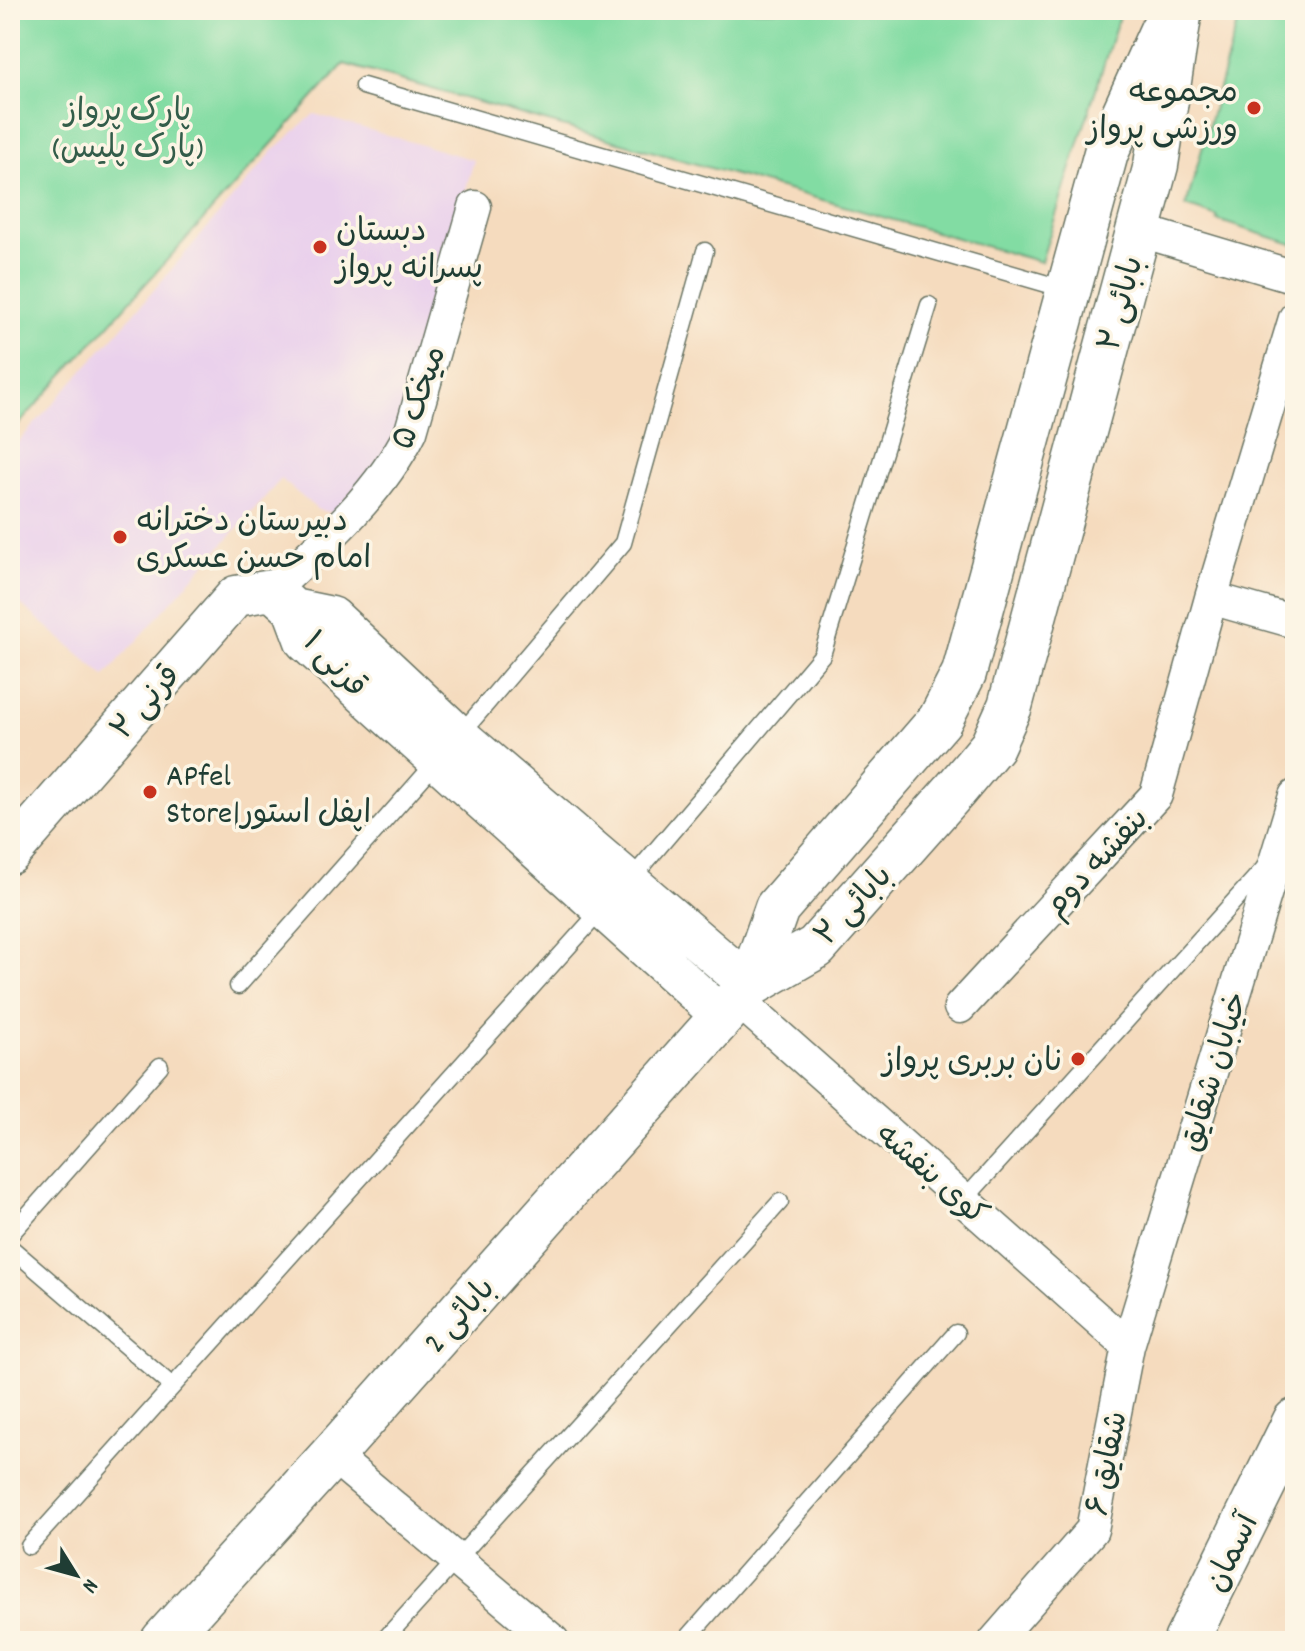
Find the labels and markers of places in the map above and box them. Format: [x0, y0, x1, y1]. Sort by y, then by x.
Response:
place label: مجموعه ورزشی پرواز [1084, 72, 1238, 155]
marker: مجموعه ورزشی پرواز [1245, 99, 1263, 117]
place label: دبستان پسرانه پرواز [333, 211, 483, 294]
marker: دبستان پسرانه پرواز [311, 238, 329, 256]
place label: دبیرستان دخترانه امام حسن عسکری [136, 501, 371, 584]
marker: دبیرستان دخترانه امام حسن عسکری [111, 528, 129, 546]
place label: APfel Store|اپفل استور [166, 756, 371, 839]
marker: APfel Store|اپفل استور [141, 783, 159, 801]
place label: نان بربری پرواز [880, 1041, 1062, 1087]
marker: نان بربری پرواز [1069, 1050, 1087, 1068]

